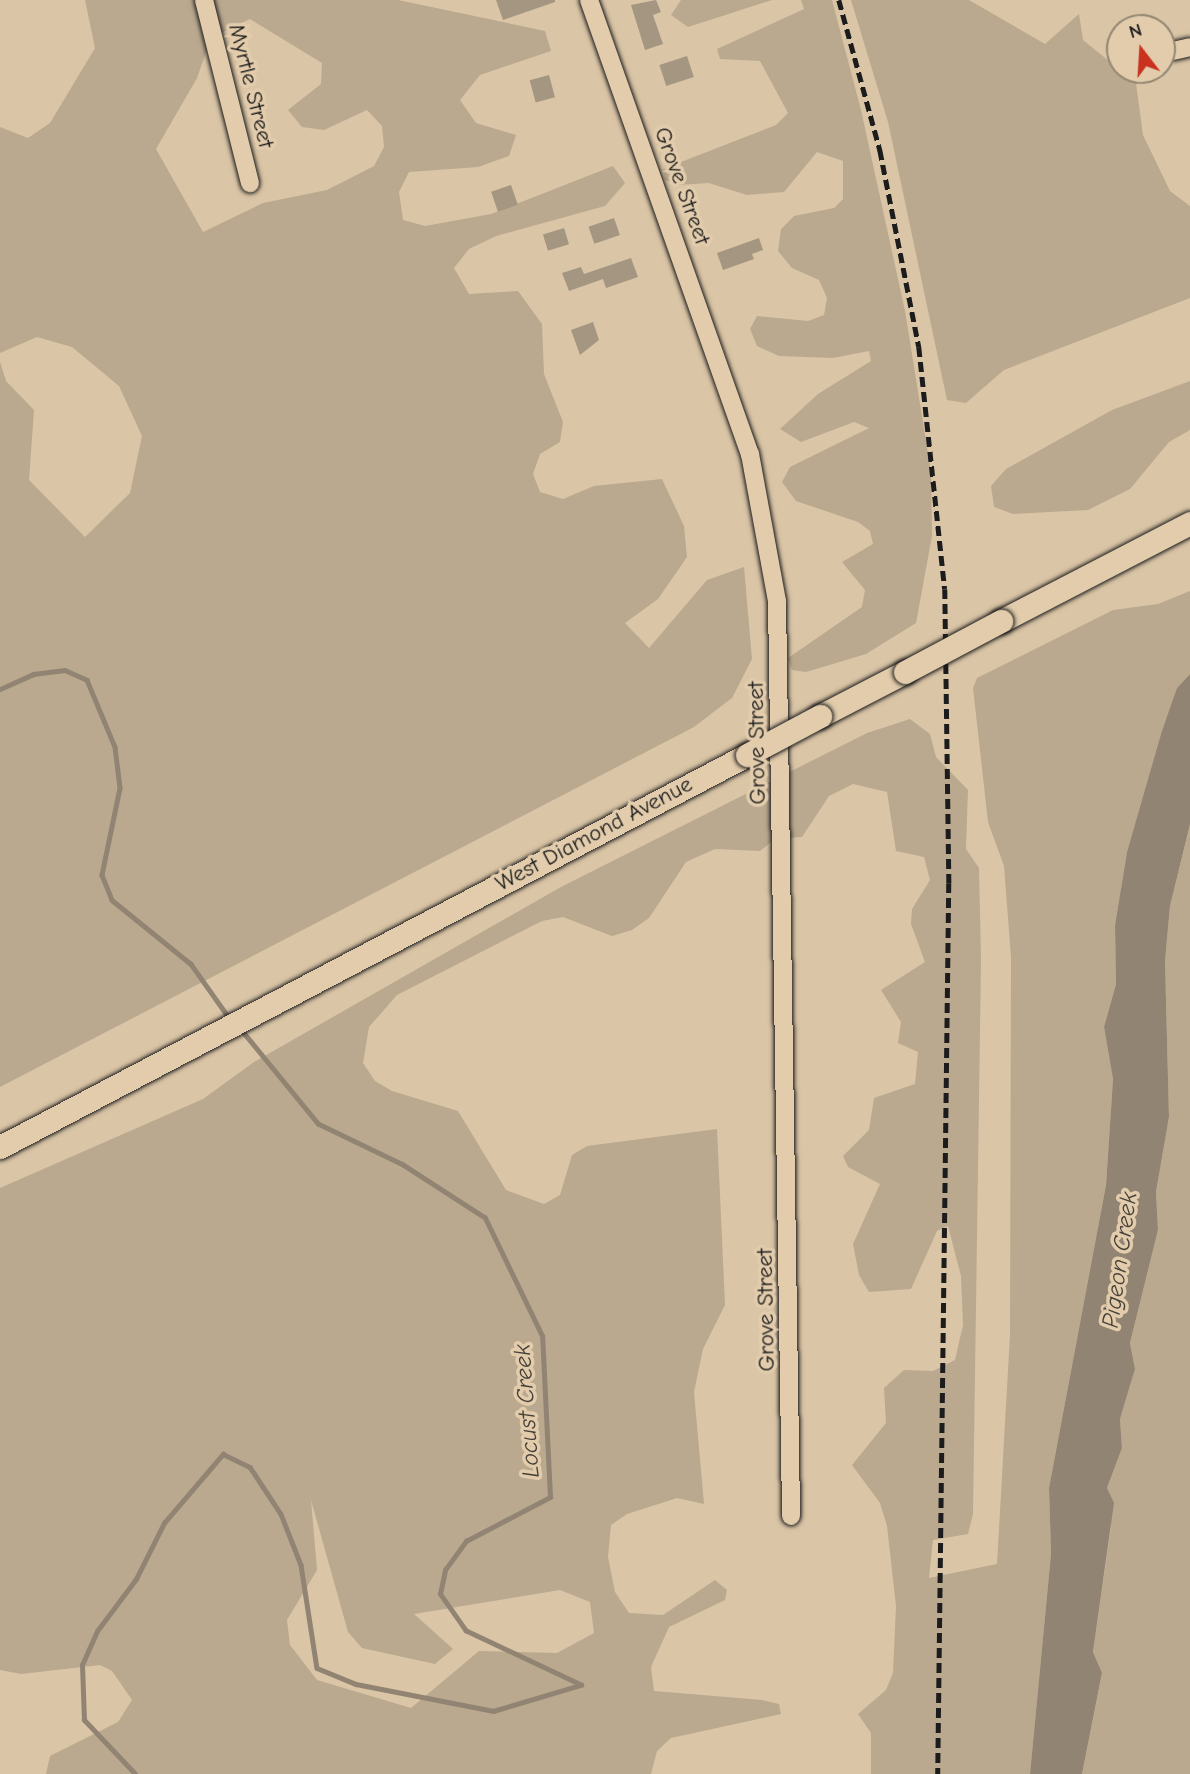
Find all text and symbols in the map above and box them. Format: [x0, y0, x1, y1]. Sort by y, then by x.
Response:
north arrow [1106, 14, 1176, 84]
text: N [1126, 19, 1145, 43]
street label: Myrtle Street [222, 21, 280, 151]
street label: Grove Street [648, 123, 716, 249]
street label: Grove Street [742, 681, 772, 805]
street label: West Diamond Avenue [491, 770, 697, 898]
water label: Pigeon Creek [1096, 1190, 1144, 1330]
street label: Grove Street [751, 1248, 781, 1372]
water label: Locust Creek [508, 1343, 546, 1479]

